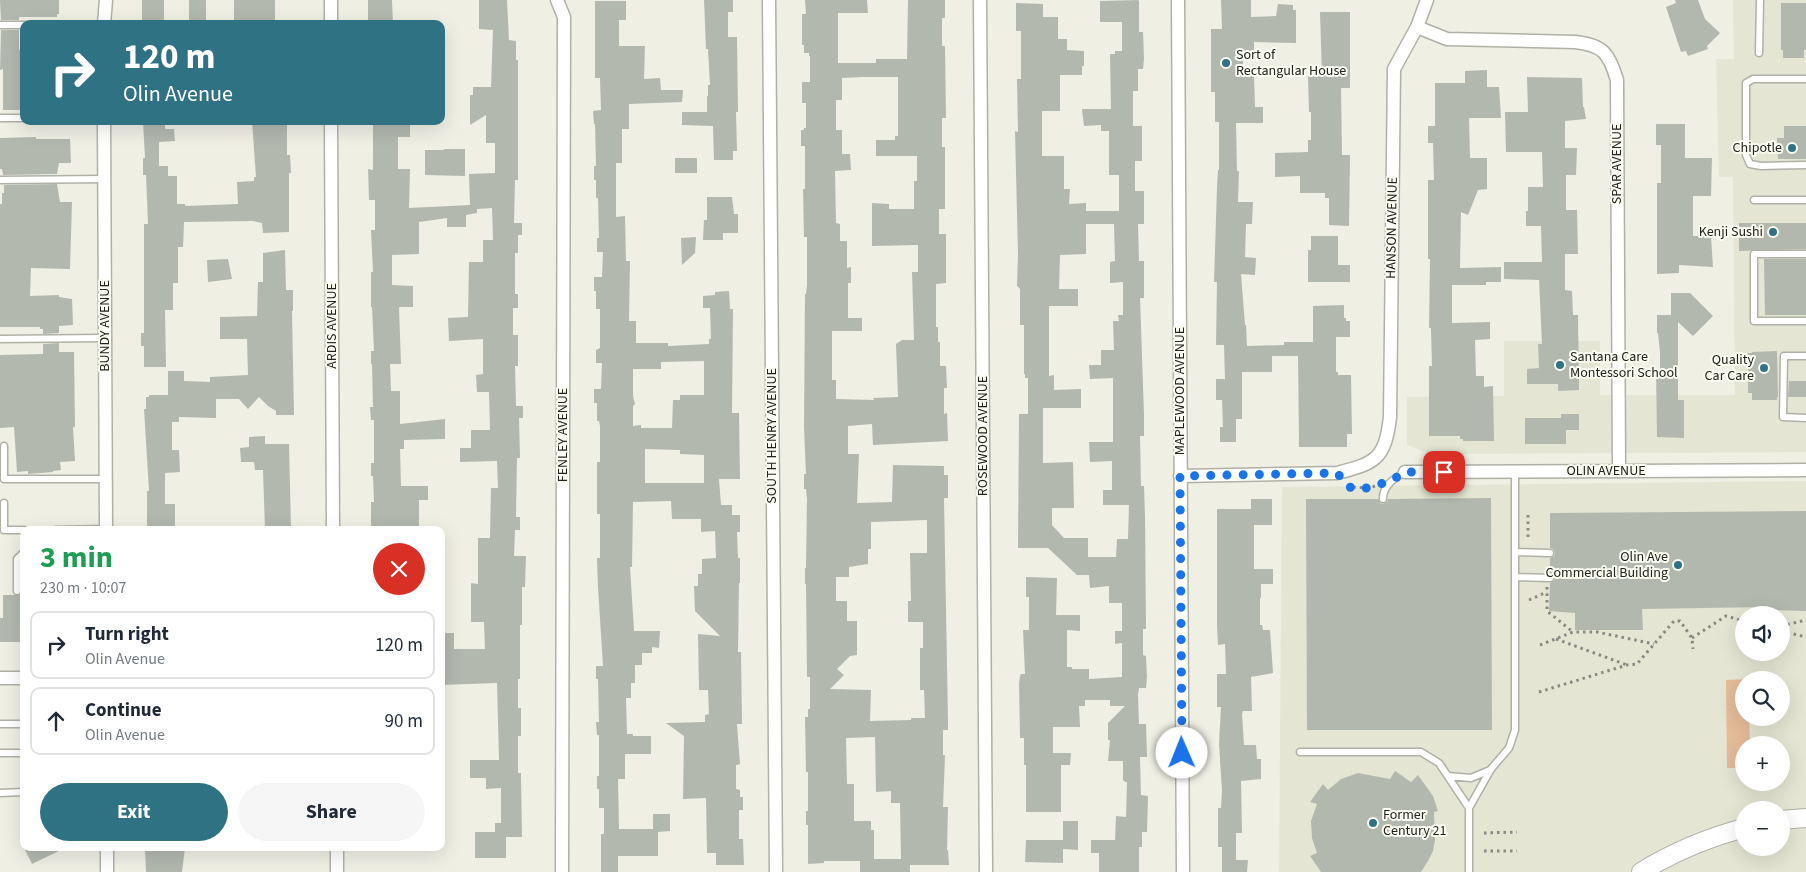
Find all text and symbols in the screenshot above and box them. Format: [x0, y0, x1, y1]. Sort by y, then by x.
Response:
text: 120 m [123, 32, 215, 82]
icon: right [40, 40, 105, 105]
place label: Sort of Rectangular House [1236, 45, 1346, 81]
marker: Sort of Rectangular House [1220, 57, 1232, 69]
text: Olin Avenue [123, 78, 233, 110]
street label: SPAR AVENUE [1607, 124, 1627, 204]
place label: Chipotle [1733, 138, 1782, 158]
marker: Chipotle [1786, 142, 1798, 154]
street label: HANSON AVENUE [1381, 177, 1403, 279]
place label: Kenji Sushi [1699, 222, 1763, 242]
marker: Kenji Sushi [1767, 226, 1779, 238]
street label: BUNDY AVENUE [95, 280, 115, 372]
street label: ARDIS AVENUE [322, 283, 342, 369]
street label: MAPLEWOOD AVENUE [1170, 327, 1190, 455]
place label: Santana Care Montessori School [1570, 347, 1678, 383]
place label: Quality Car Care [1705, 350, 1754, 386]
marker: Santana Care Montessori School [1554, 359, 1566, 371]
marker: Quality Car Care [1758, 362, 1770, 374]
street label: SOUTH HENRY AVENUE [762, 368, 782, 504]
street label: ROSEWOOD AVENUE [973, 376, 993, 496]
street label: FENLEY AVENUE [553, 388, 573, 482]
pin [1423, 451, 1465, 493]
icon: arrive [1430, 458, 1458, 486]
street label: OLIN AVENUE [1566, 461, 1646, 481]
text: 3 min [40, 536, 113, 579]
button: close [373, 543, 425, 595]
place label: Olin Ave Commercial Building [1546, 547, 1668, 583]
marker: Olin Ave Commercial Building [1672, 559, 1684, 571]
text: 230 m · 10:07 [40, 577, 127, 599]
map controls [1735, 606, 1790, 856]
button: sound [1735, 606, 1790, 661]
text: Turn right [85, 621, 169, 648]
icon: right [42, 631, 70, 659]
text: 120 m [375, 632, 423, 659]
text: Olin Avenue [85, 648, 165, 670]
button: search [1735, 671, 1790, 726]
text: Continue [85, 697, 162, 724]
icon: ahead [42, 707, 70, 735]
text: 90 m [385, 708, 423, 735]
text: Olin Avenue [85, 724, 165, 746]
position arrow [1155, 726, 1207, 778]
button: + [1735, 736, 1790, 791]
button: Exit [40, 783, 228, 841]
button: Share [238, 783, 425, 841]
button: − [1735, 801, 1790, 856]
place label: Former Century 21 [1383, 805, 1446, 841]
marker: Former Century 21 [1367, 817, 1379, 829]

